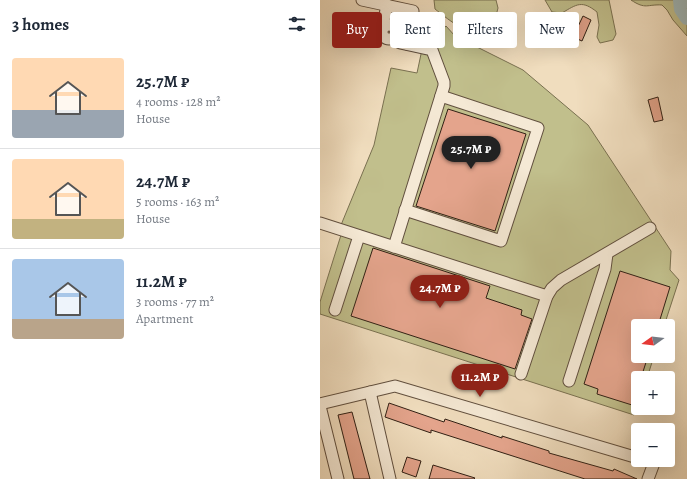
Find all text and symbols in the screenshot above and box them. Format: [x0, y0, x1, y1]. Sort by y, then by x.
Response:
chip: Buy [332, 12, 382, 48]
chip: Rent [390, 12, 445, 48]
chip: Filters [453, 12, 517, 48]
chip: New [525, 12, 579, 48]
text: 3 homes [12, 13, 69, 36]
icon: filters [286, 13, 308, 35]
text: 25.7M ₽ [136, 70, 189, 93]
icon: home [44, 74, 92, 122]
text: 4 rooms · 128 m² [136, 93, 221, 110]
text: House [136, 110, 170, 127]
pin: 25.7M ₽ [434, 136, 508, 170]
text: 25.7M ₽ [451, 140, 491, 157]
text: 24.7M ₽ [136, 170, 190, 193]
icon: home [44, 175, 92, 223]
text: 5 rooms · 163 m² [136, 193, 219, 210]
text: House [136, 210, 170, 227]
text: 11.2M ₽ [136, 270, 187, 293]
icon: home [44, 275, 92, 323]
pin: 24.7M ₽ [403, 275, 477, 309]
text: 24.7M ₽ [419, 279, 461, 296]
text: 3 rooms · 77 m² [136, 293, 214, 310]
text: Apartment [136, 310, 194, 327]
north arrow [631, 319, 675, 363]
map controls [631, 319, 675, 467]
pin: 11.2M ₽ [443, 364, 517, 398]
text: 11.2M ₽ [461, 368, 499, 385]
button: + [631, 371, 675, 415]
button: − [631, 423, 675, 467]

